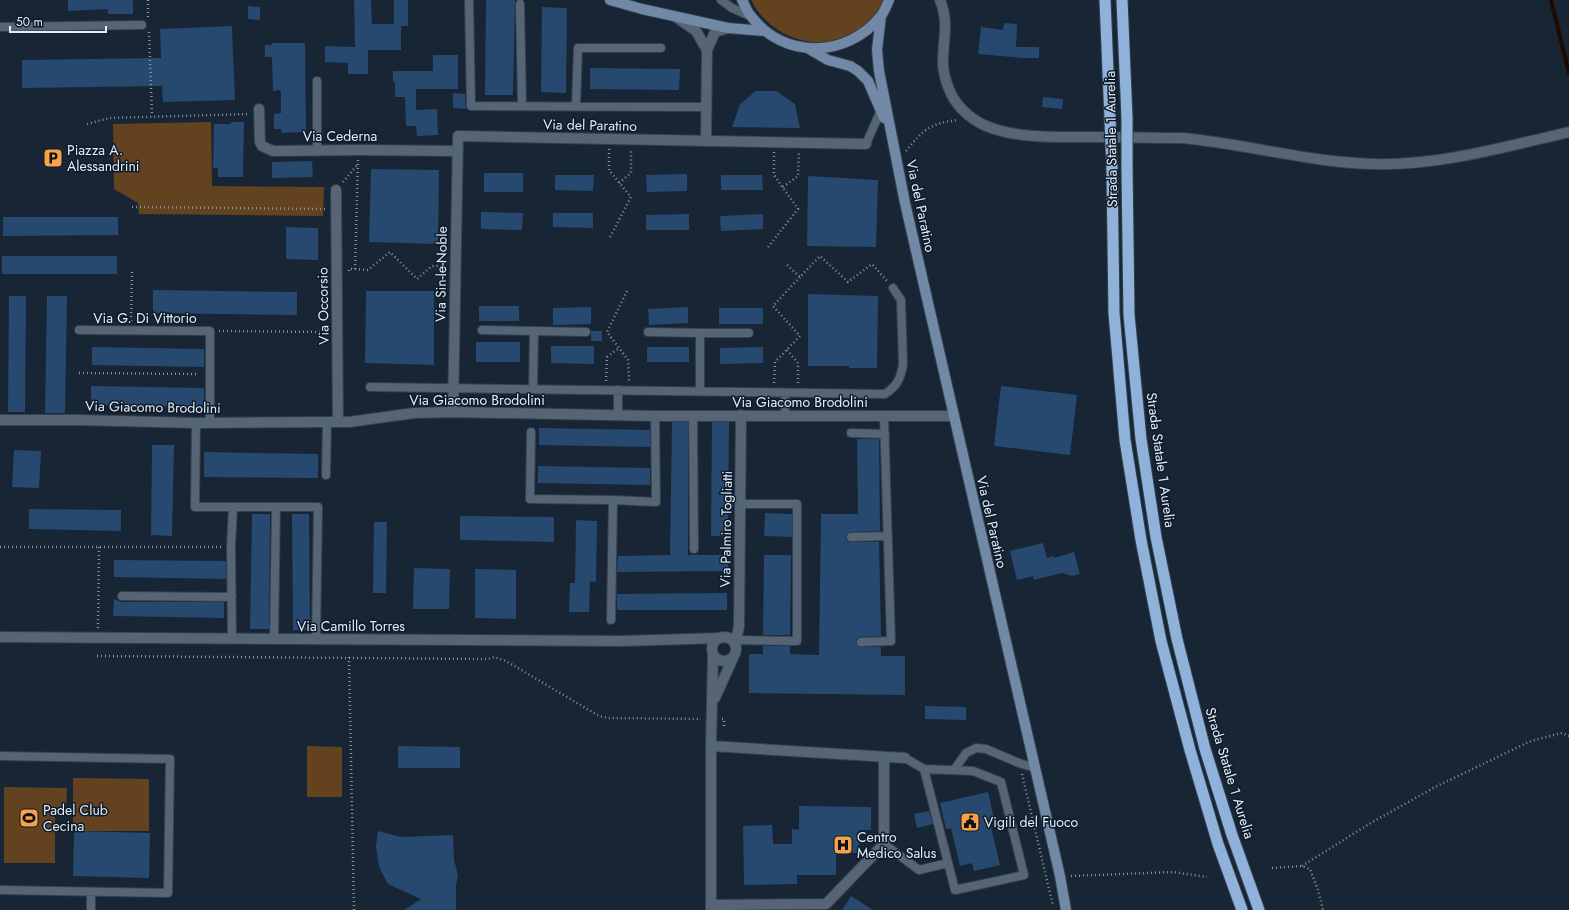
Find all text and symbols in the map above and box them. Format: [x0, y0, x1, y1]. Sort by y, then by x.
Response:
scale bar [10, 8, 106, 34]
text: 50 m [16, 13, 43, 31]
street label: Strada Statale 1 Aurelia [1100, 71, 1122, 207]
street label: Via del Paratino [543, 114, 637, 136]
street label: Via Cederna [303, 126, 377, 146]
place label: Piazza A. Alessandrini [67, 140, 139, 176]
parking icon: Piazza A. Alessandrini [42, 147, 64, 169]
street label: Via del Paratino [901, 158, 941, 254]
street label: Via Sin-le-Noble [430, 226, 452, 322]
street label: Via Occorsio [312, 267, 334, 345]
street label: Via G. Di Vittorio [93, 308, 197, 328]
street label: Via Giacomo Brodolini [409, 390, 545, 410]
street label: Strada Statale 1 Aurelia [1142, 391, 1180, 529]
street label: Via Giacomo Brodolini [732, 392, 868, 412]
street label: Via Giacomo Brodolini [85, 396, 221, 418]
street label: Via Palmiro Togliatti [715, 470, 737, 588]
street label: Via del Paratino [972, 474, 1012, 570]
street label: Via Camillo Torres [297, 616, 405, 636]
street label: Strada Statale 1 Aurelia [1201, 705, 1259, 841]
place label: Padel Club Cecina [43, 800, 108, 836]
sports icon: Padel Club Cecina [18, 807, 40, 829]
public building icon: Vigili del Fuoco [959, 811, 981, 833]
place label: Vigili del Fuoco [984, 812, 1079, 832]
place label: Centro Medico Salus [857, 827, 937, 863]
hospital icon: Centro Medico Salus [832, 834, 854, 856]

